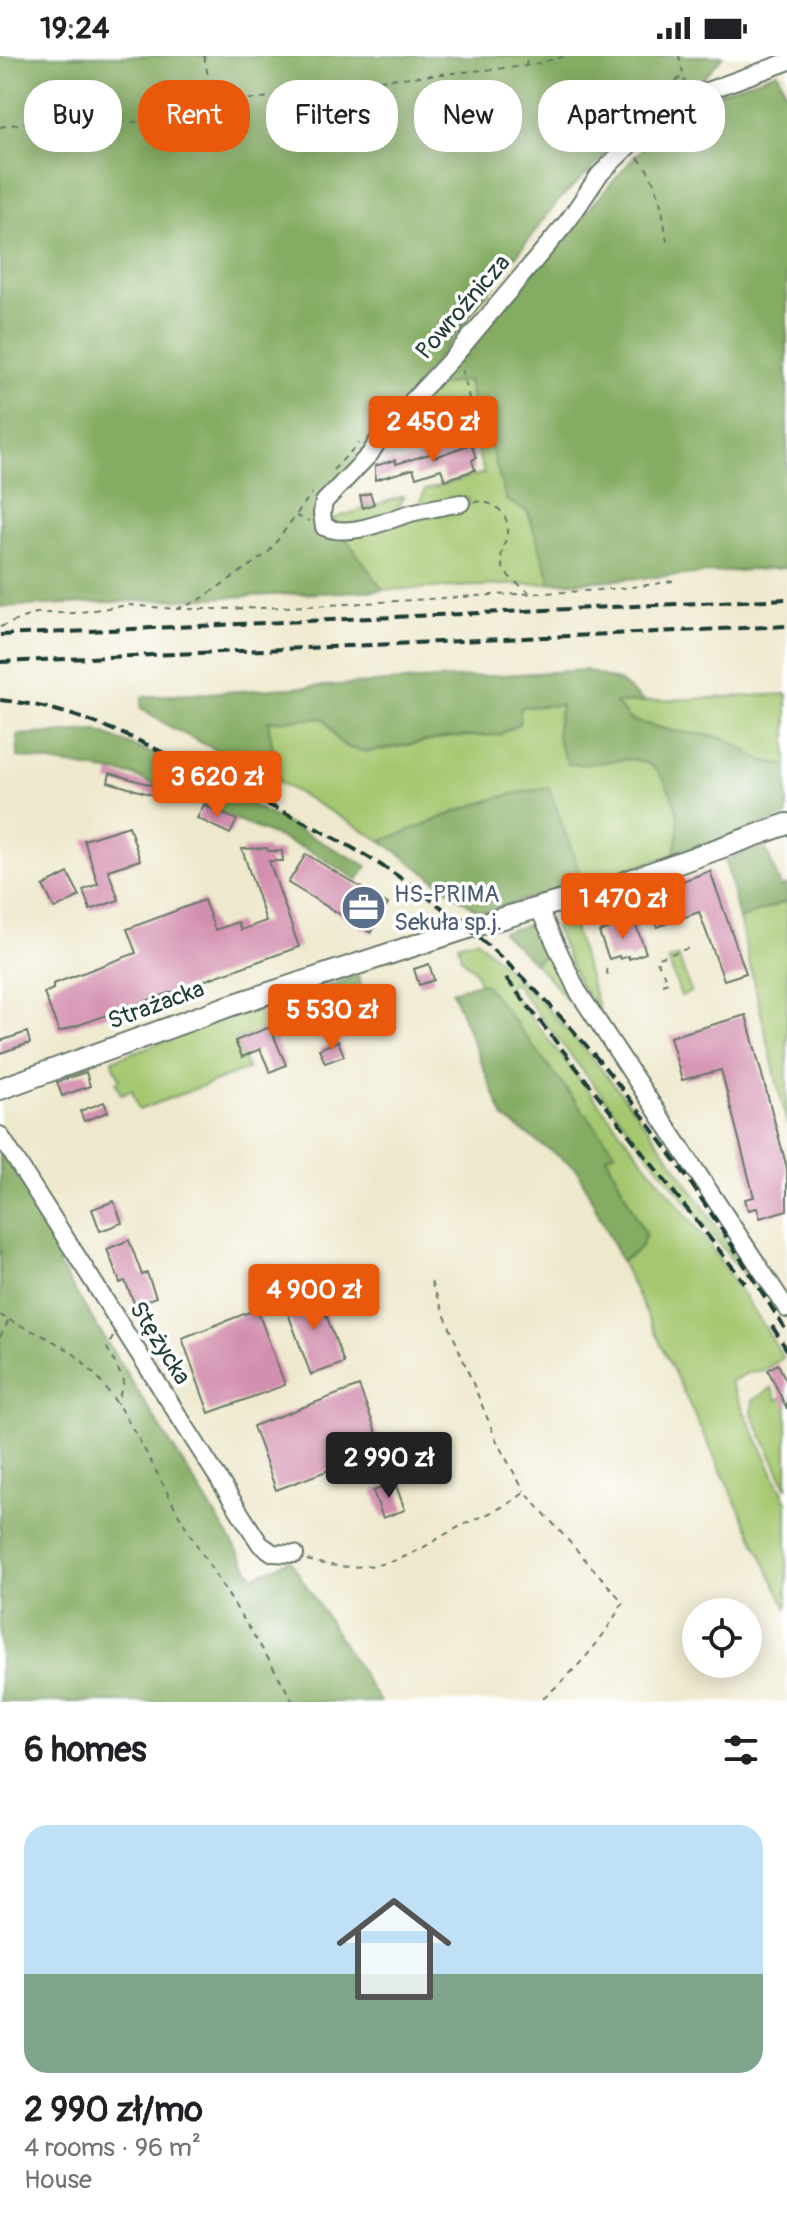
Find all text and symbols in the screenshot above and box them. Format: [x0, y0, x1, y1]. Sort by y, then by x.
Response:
text: 19:24 [40, 10, 109, 47]
chip: Buy [24, 80, 122, 152]
chip: Rent [138, 80, 250, 152]
chip: Filters [266, 80, 398, 152]
chip: New [414, 80, 522, 152]
chip: Apartment [538, 80, 725, 152]
street label: Powroźnicza [410, 249, 516, 365]
pin: 2 450 zł [350, 396, 516, 464]
text: 2 450 zł [387, 406, 479, 438]
pin: 3 620 zł [134, 751, 300, 819]
text: 3 620 zł [170, 761, 264, 793]
pin: 1 470 zł [540, 873, 706, 941]
place label: HS-PRIMA Sekuła sp.j. [394, 880, 502, 937]
text: 1 470 zł [579, 883, 667, 915]
office icon: HS-PRIMA Sekuła sp.j. [339, 884, 387, 932]
street label: Strażacka [104, 974, 208, 1036]
pin: 5 530 zł [249, 984, 415, 1052]
text: 5 530 zł [286, 994, 378, 1026]
pin: 4 900 zł [231, 1264, 397, 1332]
text: 4 900 zł [266, 1274, 362, 1306]
street label: Stężycka [123, 1296, 197, 1390]
pin: 2 990 zł [306, 1432, 472, 1500]
text: 2 990 zł [344, 1442, 434, 1474]
map controls [682, 1598, 762, 1678]
button: locate [682, 1598, 762, 1678]
icon: filters [719, 1728, 763, 1772]
text: 6 homes [24, 1729, 147, 1772]
icon: home [322, 1877, 466, 2021]
text: 2 990 zł/mo [24, 2089, 203, 2132]
text: 4 rooms · 96 m² [24, 2132, 201, 2164]
text: House [24, 2164, 92, 2196]

